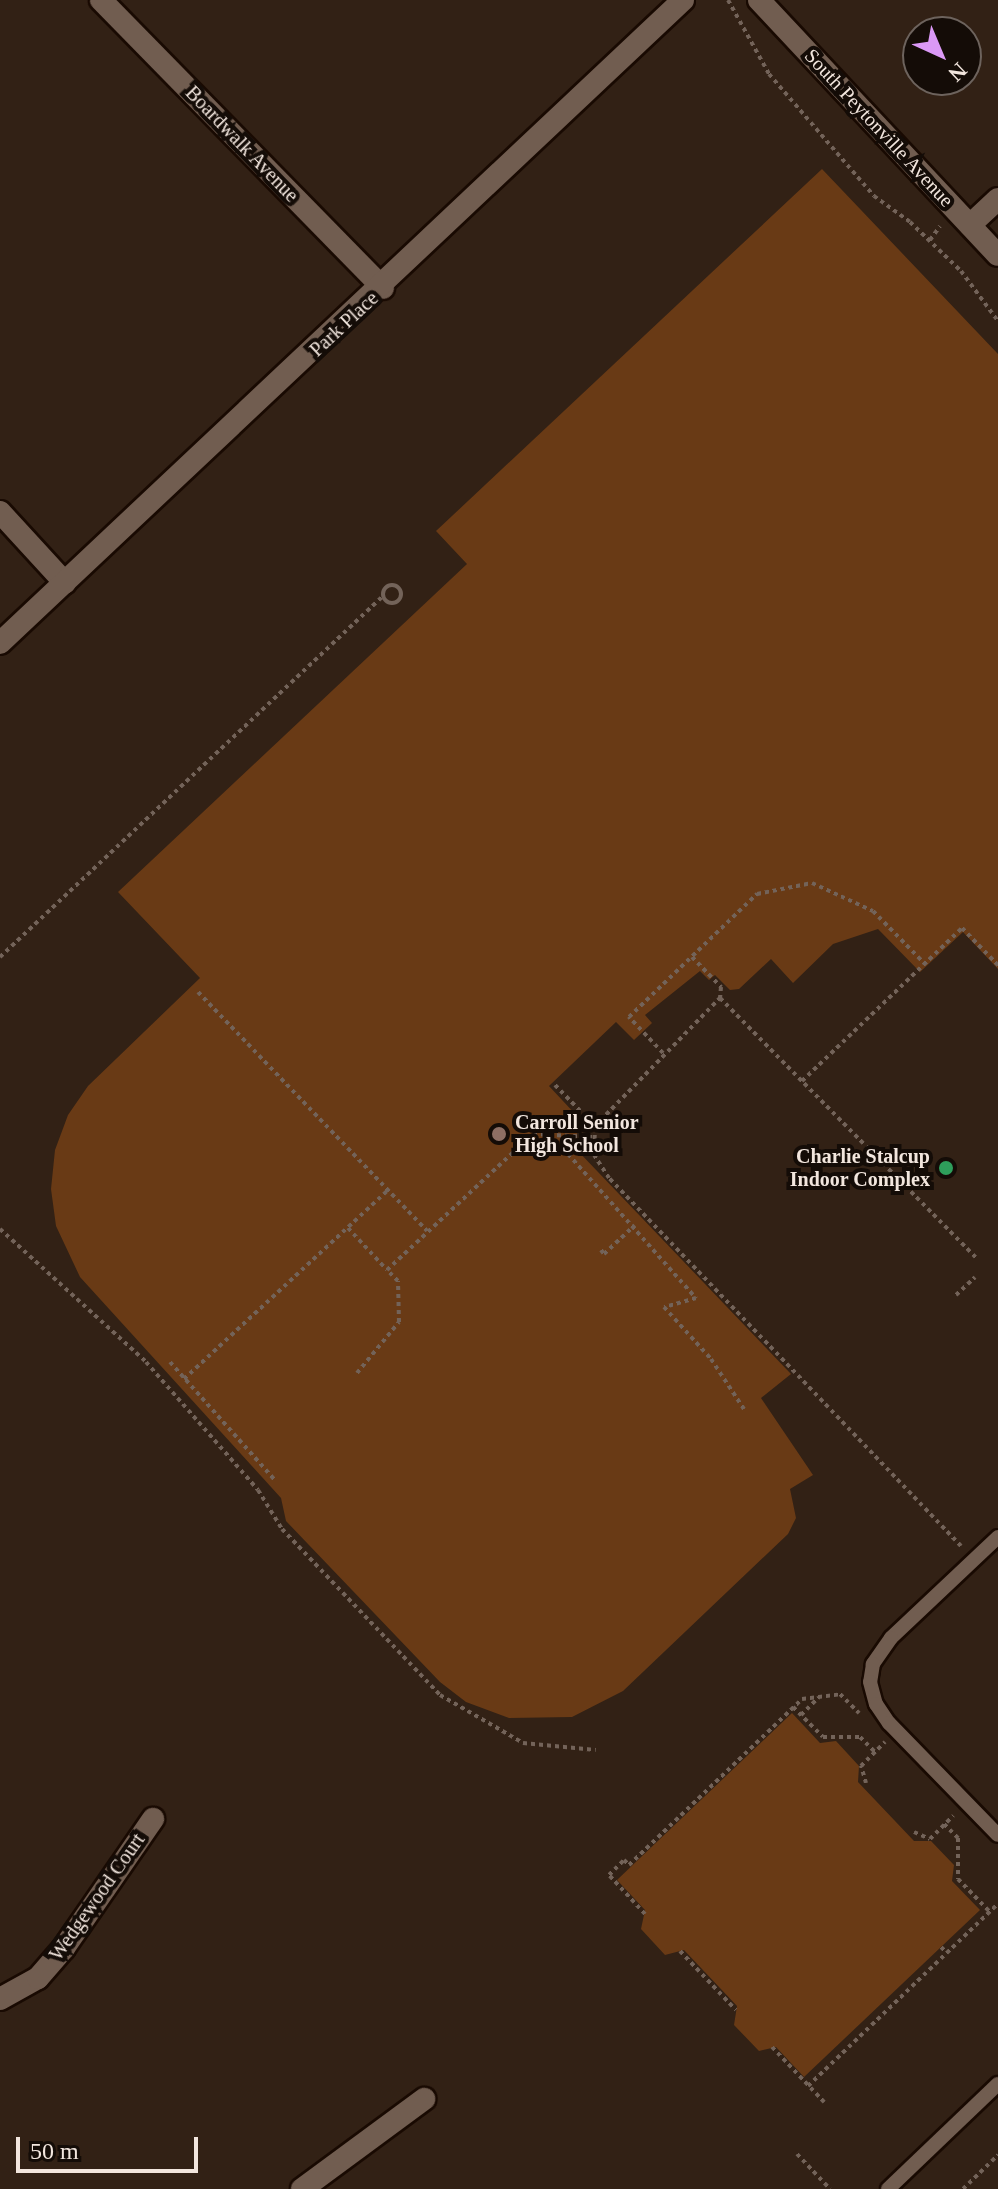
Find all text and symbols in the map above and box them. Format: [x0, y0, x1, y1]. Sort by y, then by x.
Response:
north arrow [902, 16, 982, 96]
street label: South Peytonville Avenue [799, 44, 959, 212]
text: N [943, 58, 972, 87]
street label: Boardwalk Avenue [180, 80, 304, 208]
street label: Park Place [305, 286, 383, 362]
place label: Carroll Senior High School [515, 1110, 639, 1157]
marker: Carroll Senior High School [490, 1125, 508, 1143]
place label: Charlie Stalcup Indoor Complex [789, 1144, 930, 1191]
marker: Charlie Stalcup Indoor Complex [937, 1159, 955, 1177]
street label: Wedgewood Court [44, 1829, 150, 1965]
scale bar [20, 2121, 202, 2171]
text: 50 m [30, 2138, 79, 2164]

